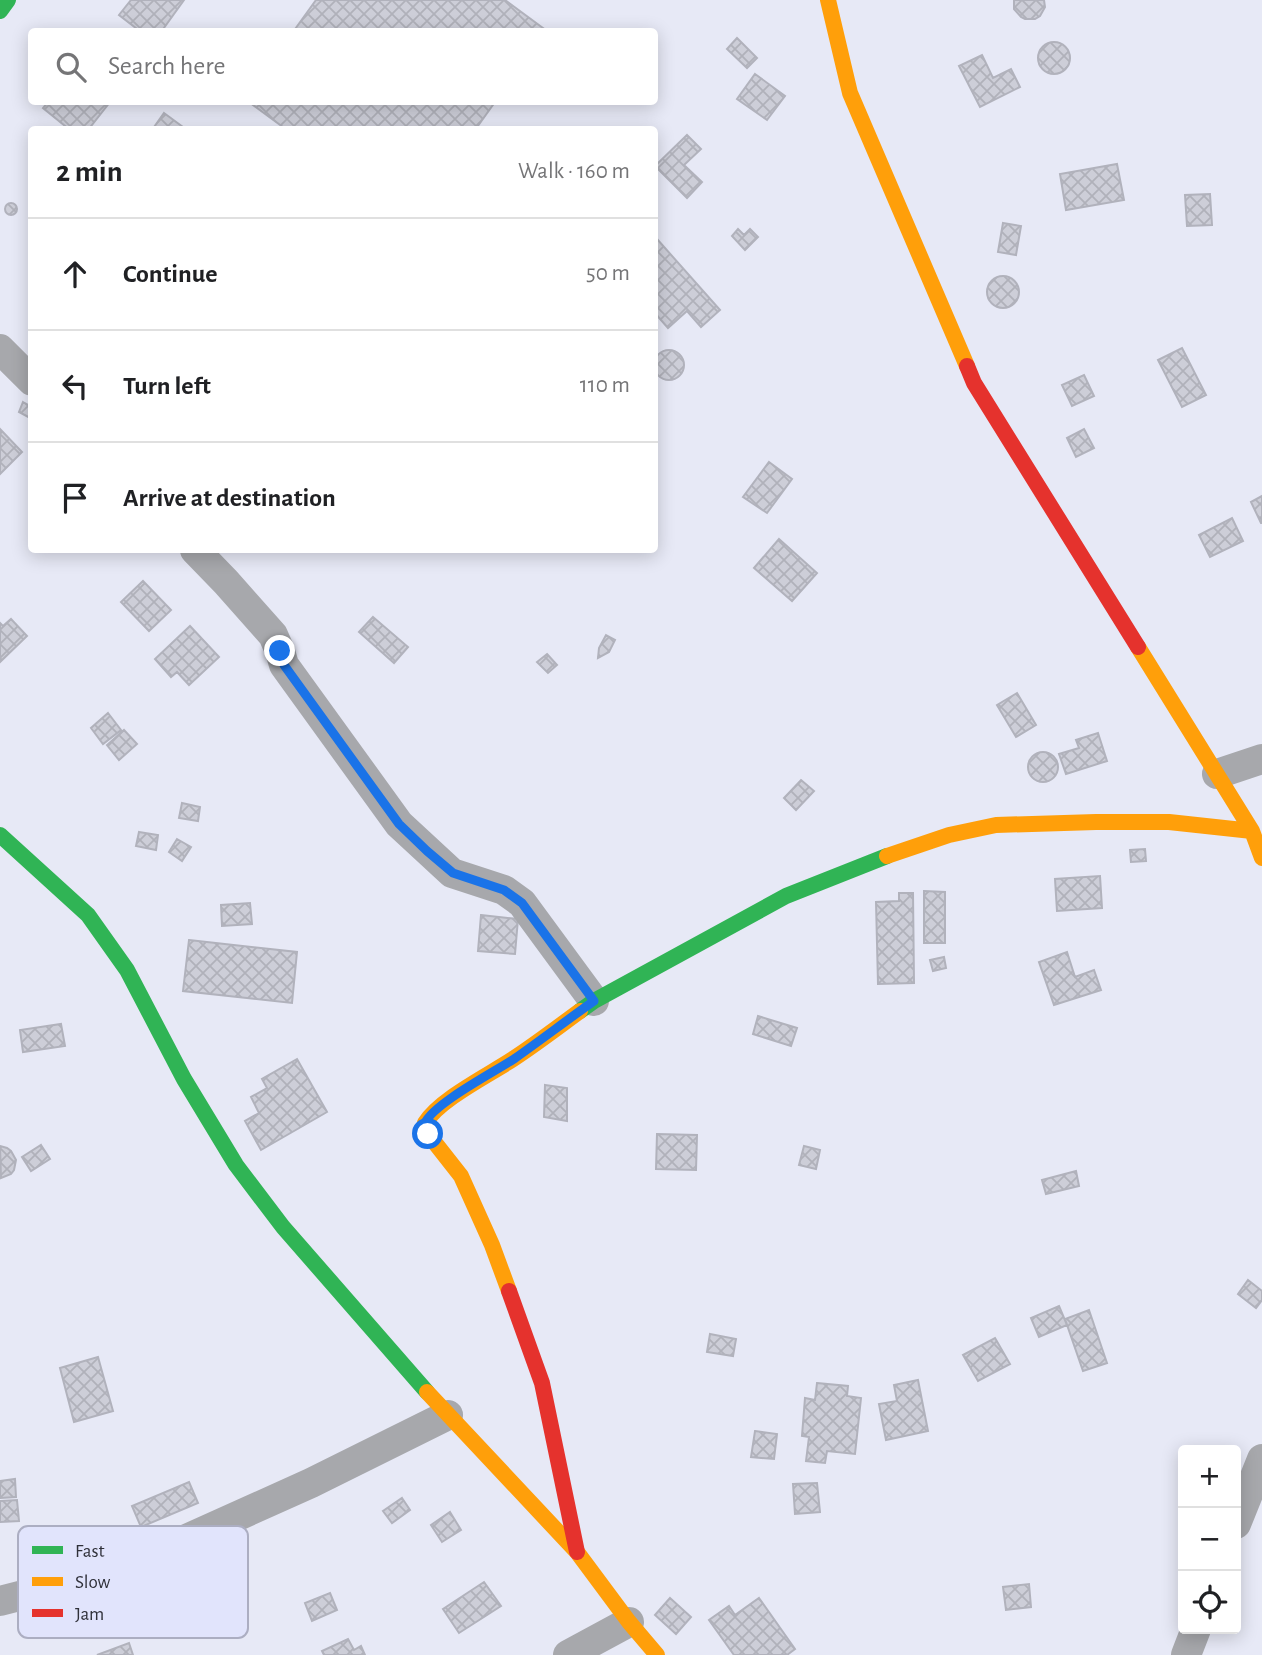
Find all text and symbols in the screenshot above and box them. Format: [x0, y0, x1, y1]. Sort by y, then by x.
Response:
search box [28, 28, 658, 105]
icon: search [52, 48, 90, 86]
text: Search here [108, 53, 226, 79]
text: 2 min [56, 157, 123, 187]
text: Walk · 160 m [518, 160, 630, 183]
icon: ahead [56, 255, 94, 293]
text: Continue [123, 261, 218, 287]
text: 50 m [586, 262, 630, 285]
icon: left [56, 367, 94, 405]
text: Turn left [123, 373, 211, 399]
text: 110 m [580, 374, 630, 397]
icon: arrive [56, 479, 94, 517]
text: Arrive at destination [123, 485, 336, 511]
route end [264, 635, 295, 666]
route start [412, 1118, 443, 1149]
map controls [1178, 1445, 1241, 1634]
button: + [1178, 1445, 1241, 1508]
button: − [1178, 1508, 1241, 1571]
legend [18, 1526, 248, 1638]
text: Fast [75, 1542, 105, 1561]
button: locate [1178, 1571, 1241, 1634]
text: Slow [75, 1573, 111, 1592]
text: Jam [75, 1605, 104, 1624]

